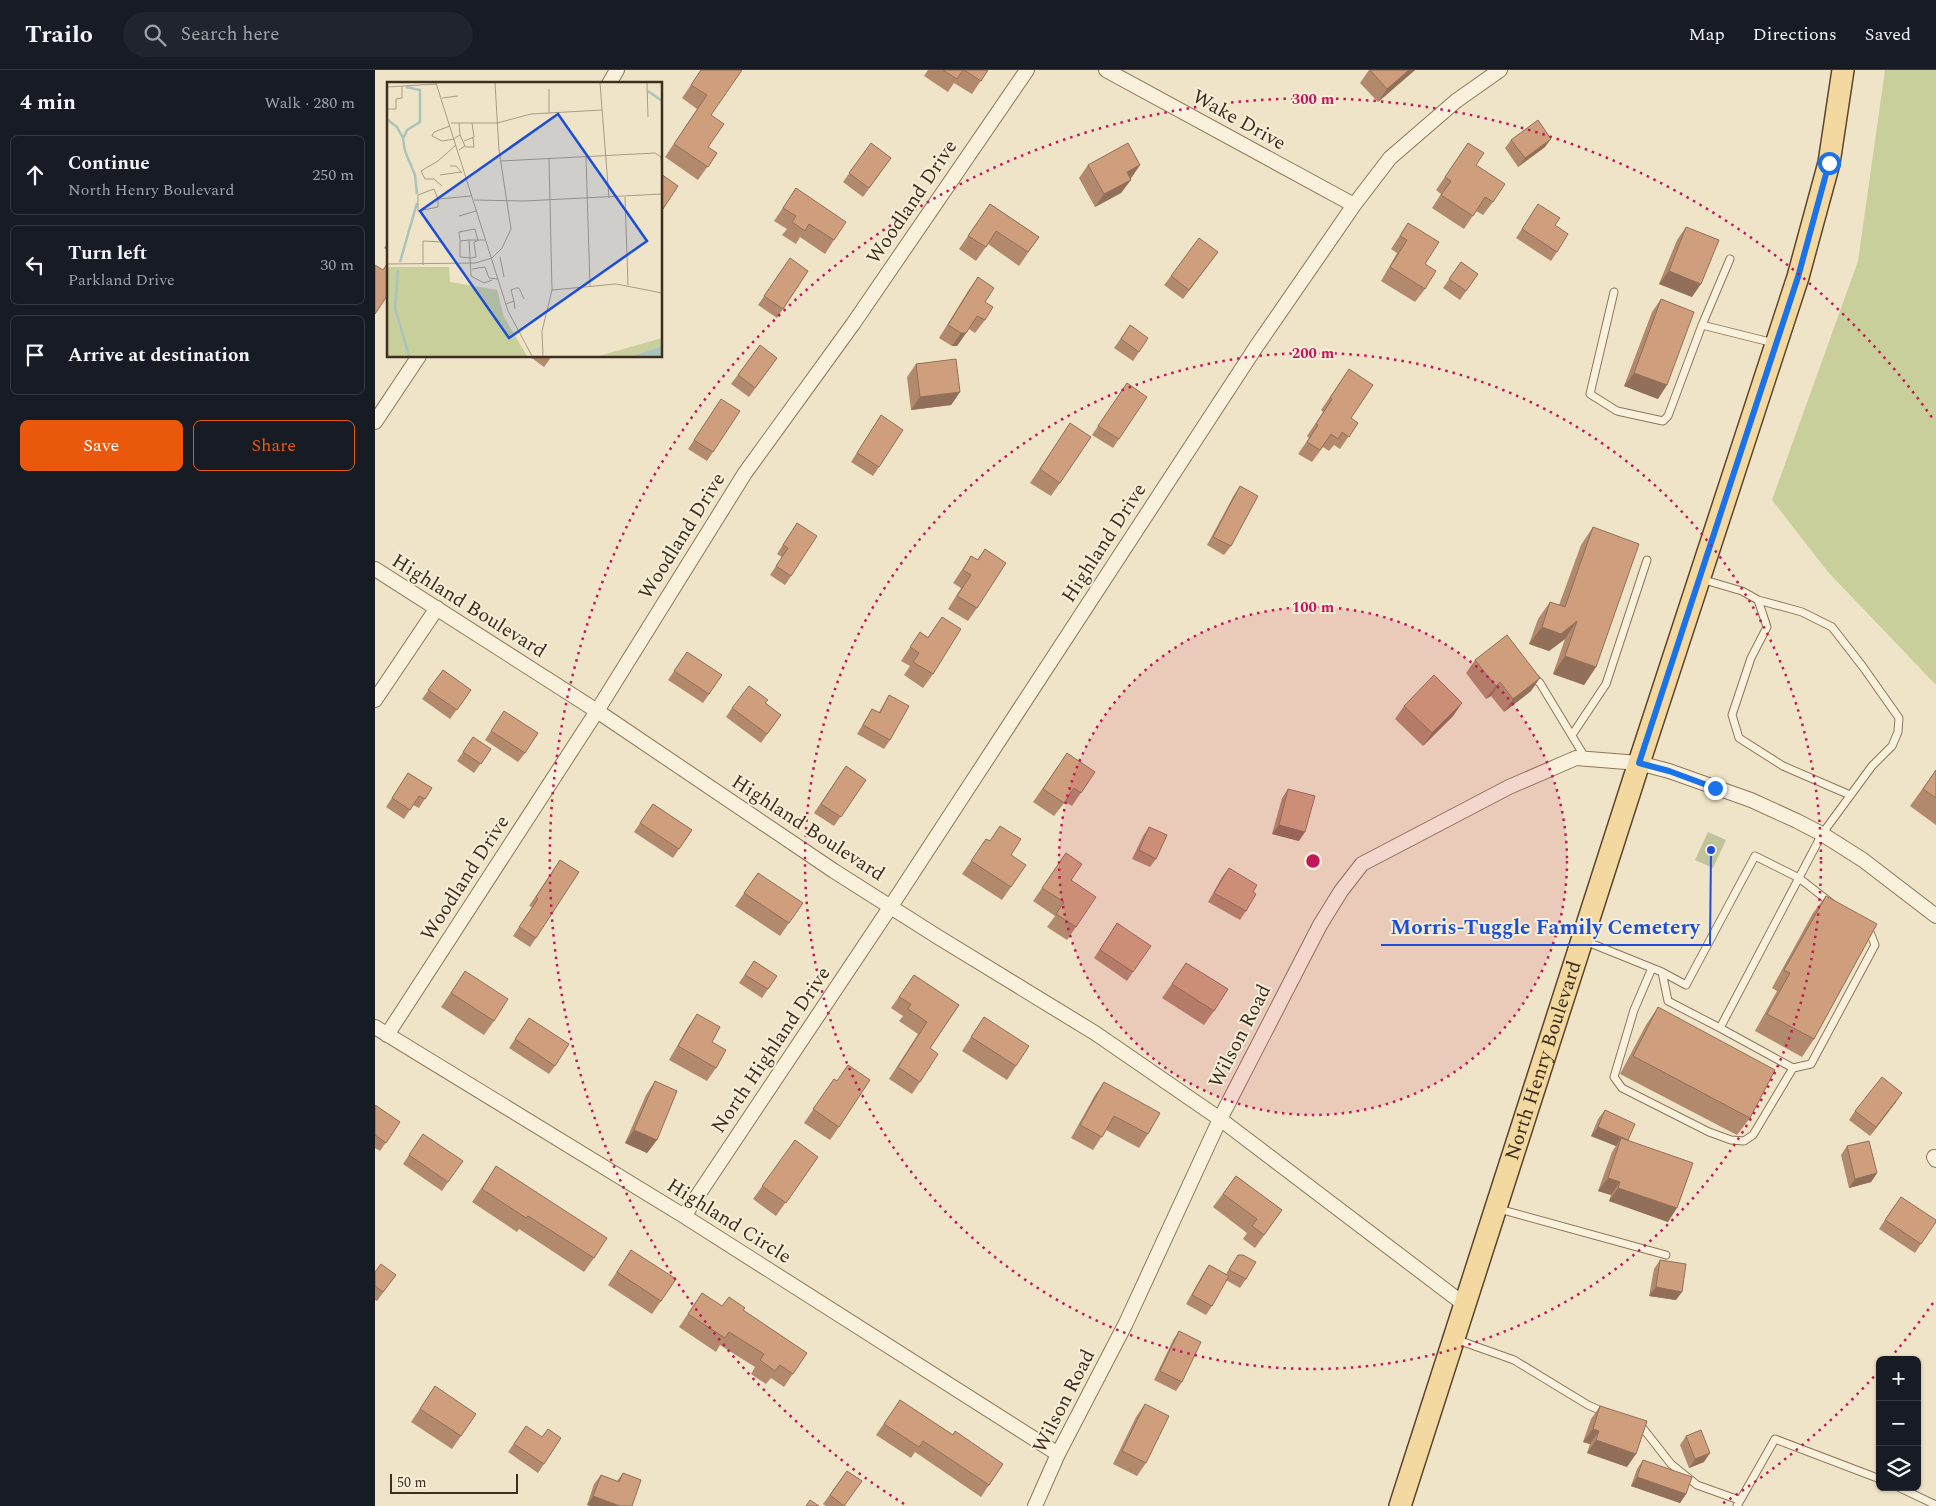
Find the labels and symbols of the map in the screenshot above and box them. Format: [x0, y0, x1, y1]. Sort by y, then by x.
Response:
inset map [387, 82, 663, 358]
street label: Wake Drive [1187, 82, 1291, 158]
text: 300 m [1292, 88, 1335, 111]
street label: Woodland Drive [859, 134, 965, 270]
route start [1818, 152, 1841, 175]
text: 200 m [1292, 342, 1335, 365]
street label: Woodland Drive [631, 467, 733, 605]
street label: Highland Drive [1054, 477, 1154, 609]
street label: Highland Boulevard [386, 546, 552, 666]
text: 100 m [1292, 596, 1335, 619]
street label: Highland Boulevard [725, 767, 891, 889]
route end [1704, 777, 1727, 800]
street label: Woodland Drive [413, 809, 517, 947]
centre of rings [1304, 852, 1322, 870]
callout: Morris-Tuggle Family Cemetery [1381, 909, 1710, 945]
text: Morris-Tuggle Family Cemetery [1390, 912, 1701, 944]
street label: North Henry Boulevard [1497, 957, 1589, 1164]
street label: North Highland Drive [704, 960, 838, 1140]
street label: Wilson Road [1201, 979, 1279, 1093]
street label: Highland Circle [661, 1171, 797, 1271]
street label: Wilson Road [1025, 1344, 1103, 1458]
scale bar [390, 1471, 517, 1494]

